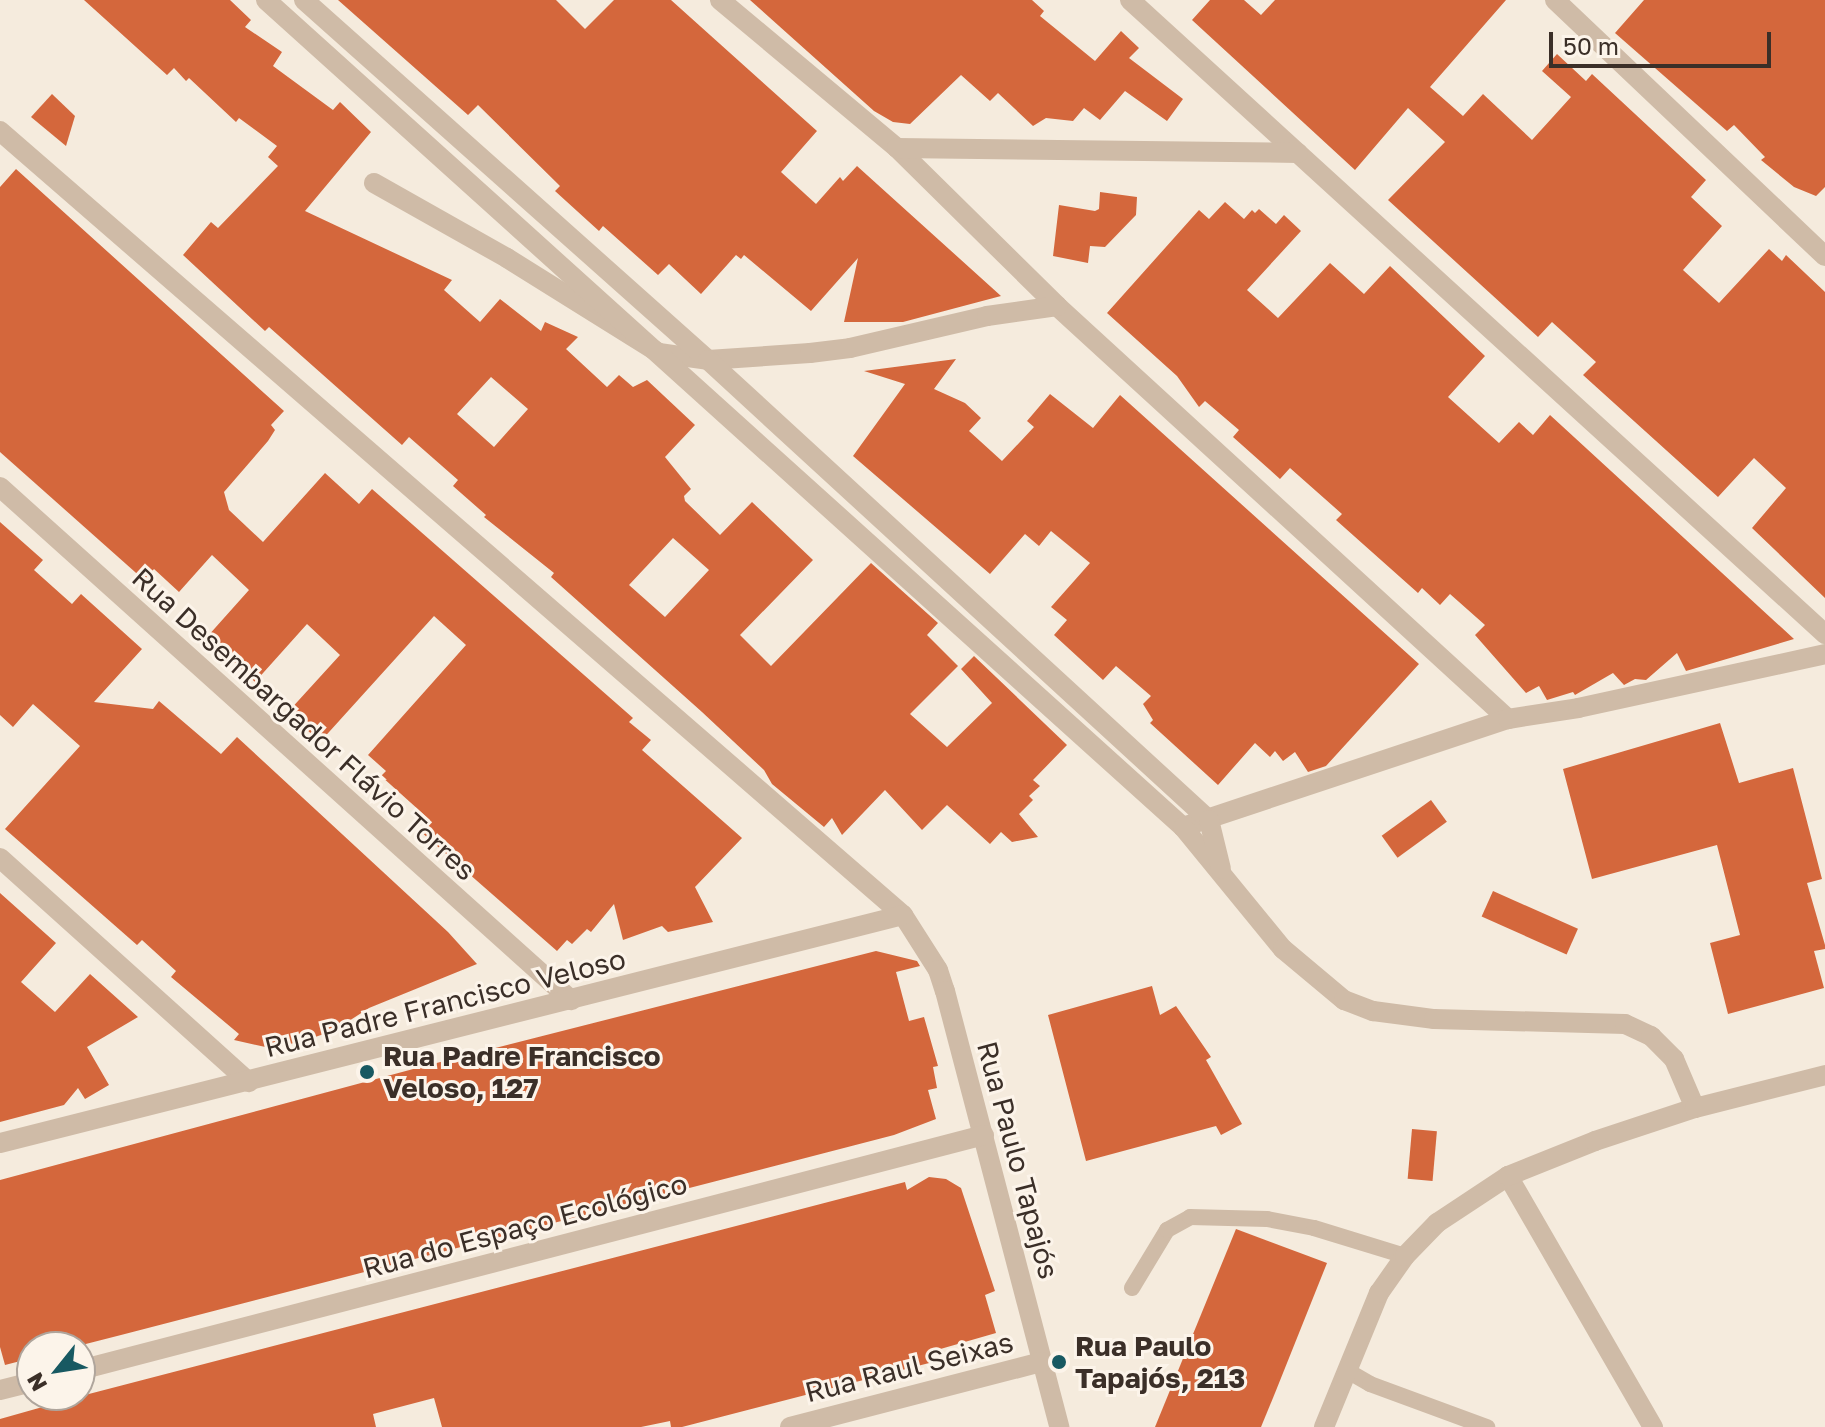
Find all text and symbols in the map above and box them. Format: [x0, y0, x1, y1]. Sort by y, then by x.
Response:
scale bar [1553, 16, 1775, 66]
text: 50 m [1563, 31, 1619, 60]
street label: Rua Desembargador Flávio Torres [125, 561, 483, 887]
street label: Rua Padre Francisco Veloso [261, 942, 629, 1064]
street label: Rua Paulo Tapajós [970, 1038, 1066, 1282]
place label: Rua Padre Francisco Veloso, 127 [383, 1039, 660, 1105]
marker: Rua Padre Francisco Veloso, 127 [358, 1063, 376, 1081]
street label: Rua do Espaço Ecológico [359, 1166, 691, 1286]
street label: Rua Raul Seixas [802, 1325, 1016, 1409]
place label: Rua Paulo Tapajós, 213 [1075, 1329, 1245, 1395]
north arrow [16, 1331, 96, 1411]
marker: Rua Paulo Tapajós, 213 [1050, 1353, 1068, 1371]
text: N [21, 1368, 52, 1396]

